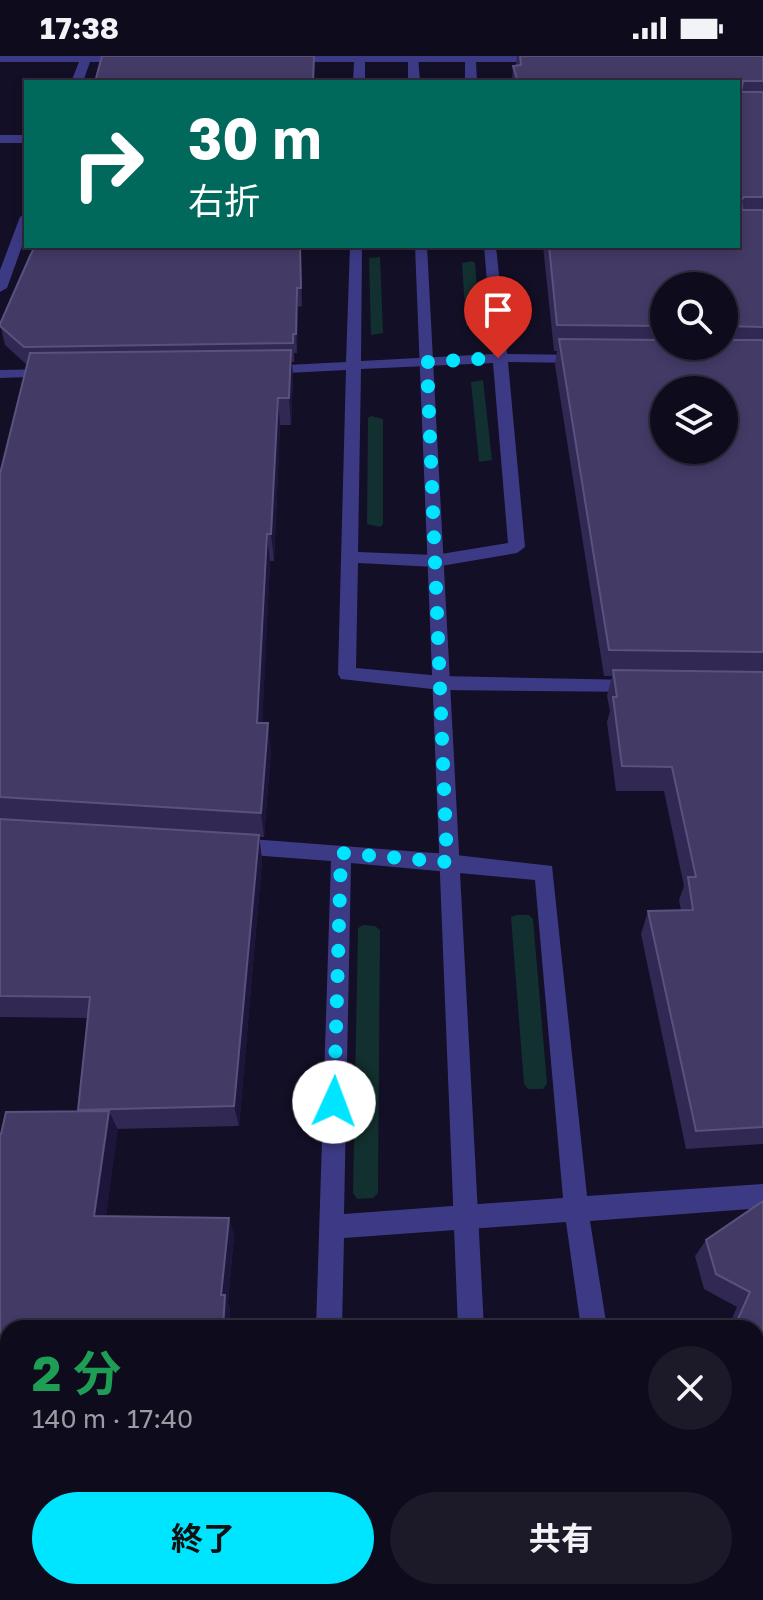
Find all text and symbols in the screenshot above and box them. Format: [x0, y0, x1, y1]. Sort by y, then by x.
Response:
text: 17:38 [40, 10, 119, 46]
text: 30 m [188, 104, 322, 171]
icon: right [56, 112, 160, 216]
text: 右折 [188, 179, 260, 222]
map controls [650, 272, 738, 464]
button: search [650, 272, 738, 360]
pin [464, 276, 532, 358]
icon: arrive [476, 288, 520, 332]
button: layers [650, 376, 738, 464]
position arrow [292, 1060, 376, 1144]
text: 2 分 [32, 1344, 121, 1402]
button: close [648, 1346, 732, 1430]
text: 140 m · 17:40 [32, 1403, 193, 1434]
button: 終了 [32, 1492, 374, 1584]
button: 共有 [390, 1492, 732, 1584]

